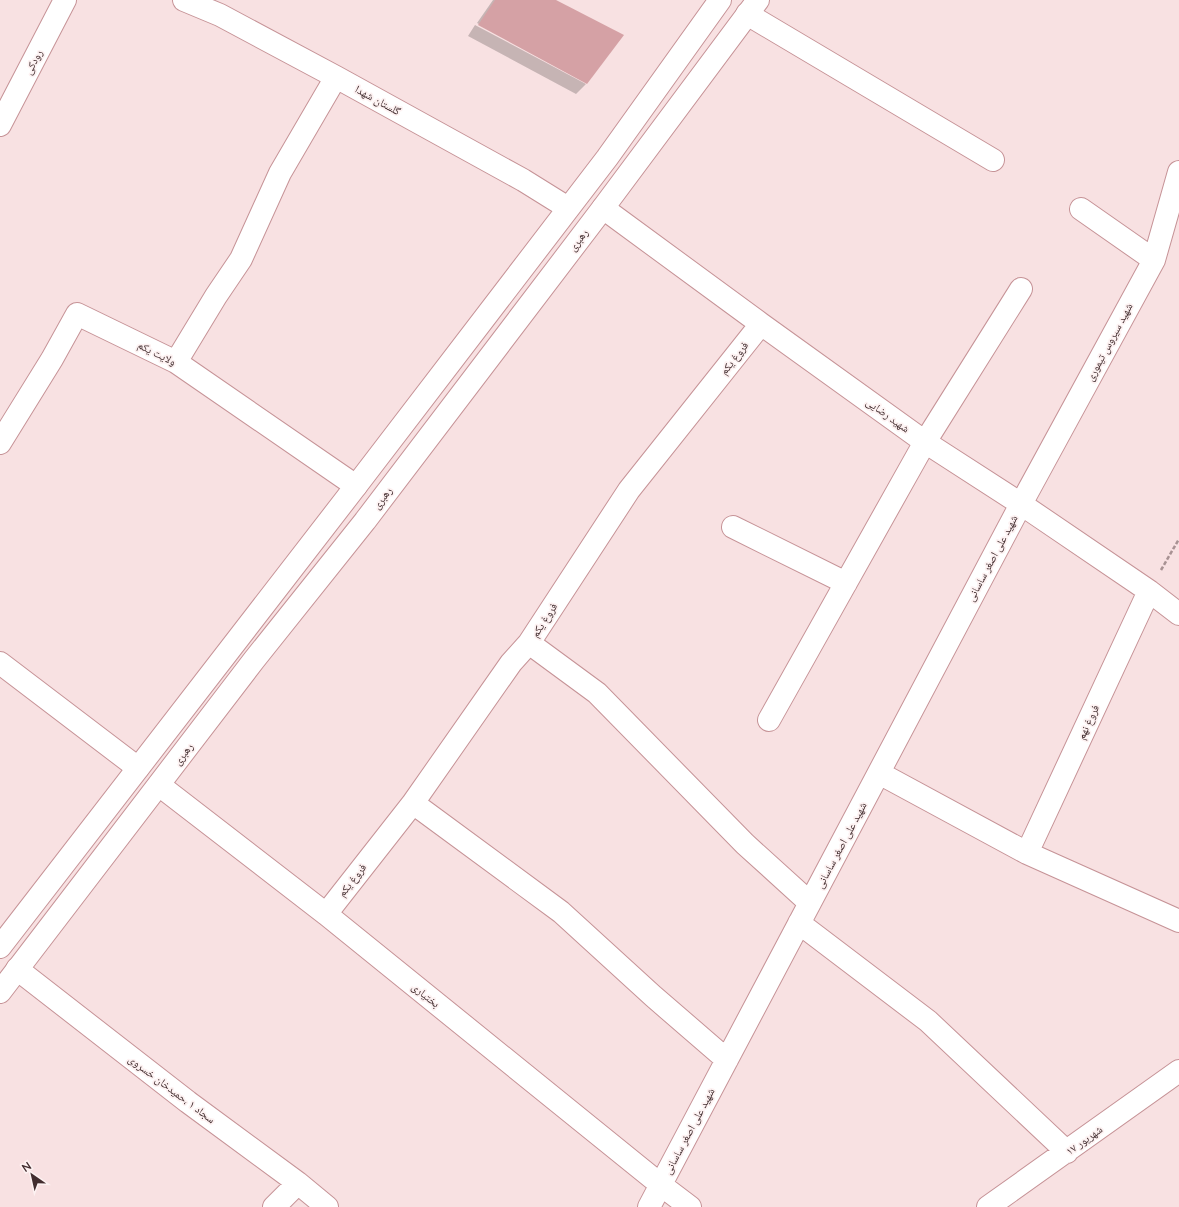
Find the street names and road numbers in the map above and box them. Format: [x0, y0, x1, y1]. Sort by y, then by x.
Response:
street label: رودکی [21, 47, 45, 77]
street label: گلستان شهدا [353, 82, 404, 118]
street label: رهبری [565, 226, 591, 254]
street label: شهید سیروس تیموری [1082, 300, 1136, 384]
street label: ولایت یکم [135, 337, 178, 369]
street label: فروغ یکم [717, 338, 752, 378]
street label: شهید رضایی [863, 395, 913, 435]
street label: رهبری [369, 484, 395, 512]
street label: شهید علی اصغر ساسانی [963, 512, 1021, 604]
street label: فروغ یکم [528, 600, 561, 640]
street label: فروغ نهم [1074, 702, 1103, 742]
street label: رهبری [170, 740, 196, 768]
street label: شهید علی اصغر ساسانی [812, 799, 870, 891]
street label: فروغ یکم [335, 860, 370, 900]
street label: بختیاری [409, 979, 443, 1011]
street label: سجاد ۱ ،حمیدخان خسروی [126, 1052, 218, 1126]
street label: شهید علی اصغر ساسانی [660, 1085, 718, 1177]
street label: ۱۷ شهریور [1063, 1122, 1105, 1157]

